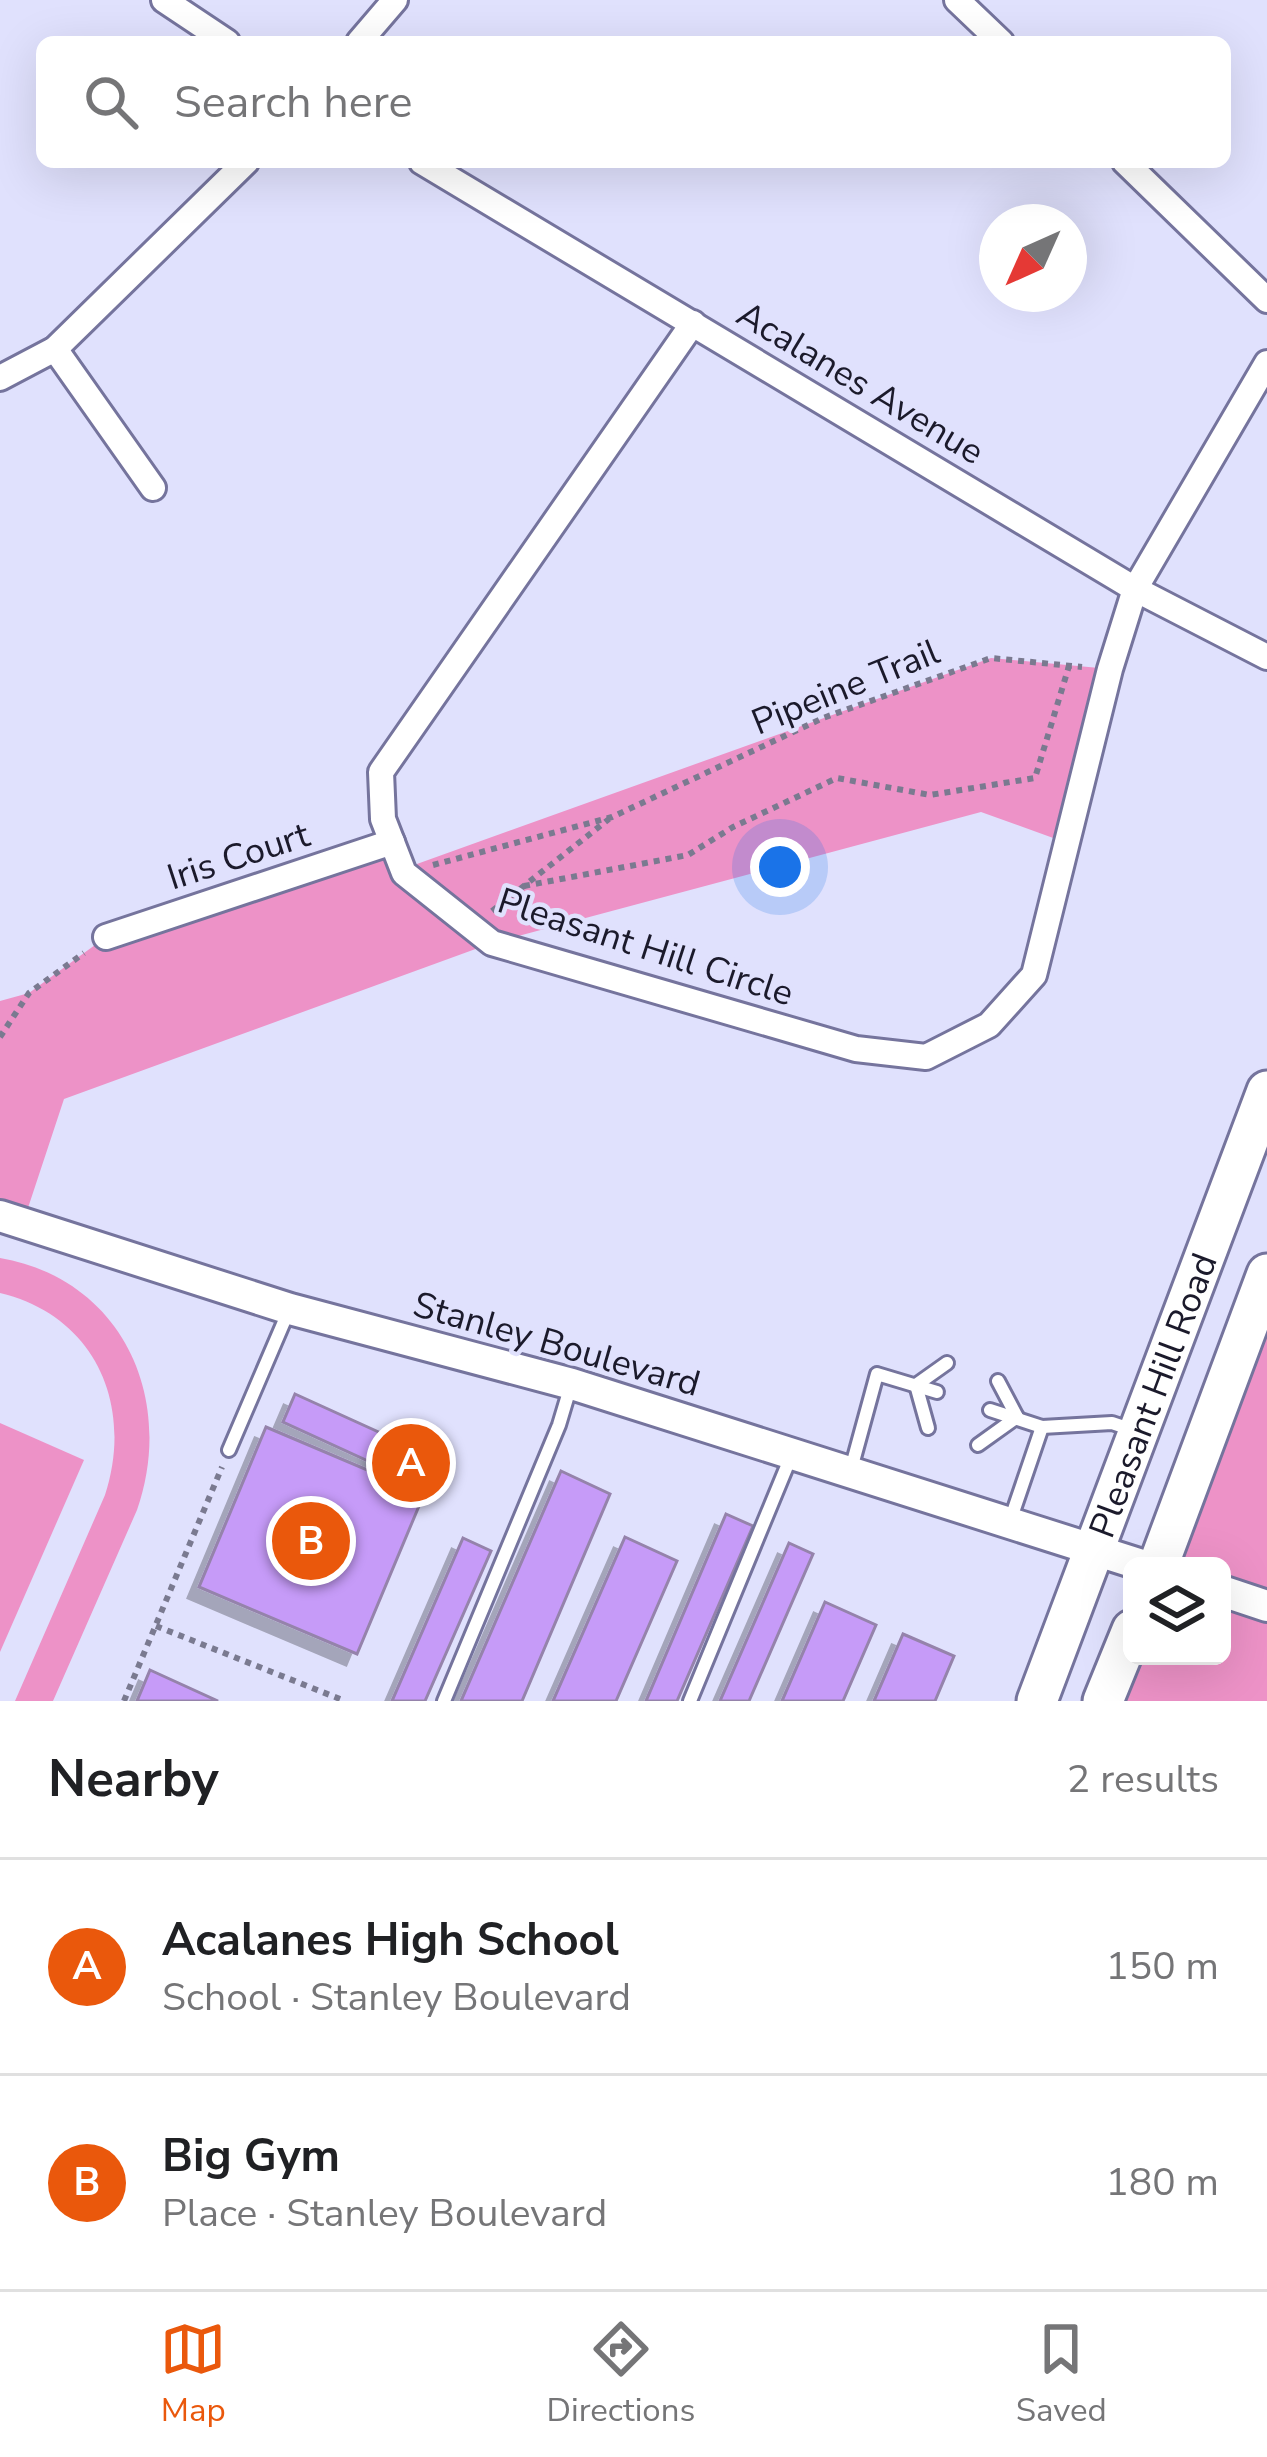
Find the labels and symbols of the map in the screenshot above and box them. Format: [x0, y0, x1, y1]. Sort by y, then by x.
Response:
north arrow [979, 204, 1087, 312]
street label: Acalanes Avenue [728, 290, 993, 476]
street label: Pipeine Trail [744, 627, 947, 747]
street label: Iris Court [161, 810, 316, 902]
your location [750, 837, 810, 897]
street label: Pleasant Hill Circle [491, 877, 800, 1018]
street label: Pleasant Hill Road [1078, 1246, 1230, 1545]
street label: Stanley Boulevard [407, 1280, 706, 1409]
pin: A [372, 1418, 450, 1508]
pin: B [272, 1496, 350, 1586]

